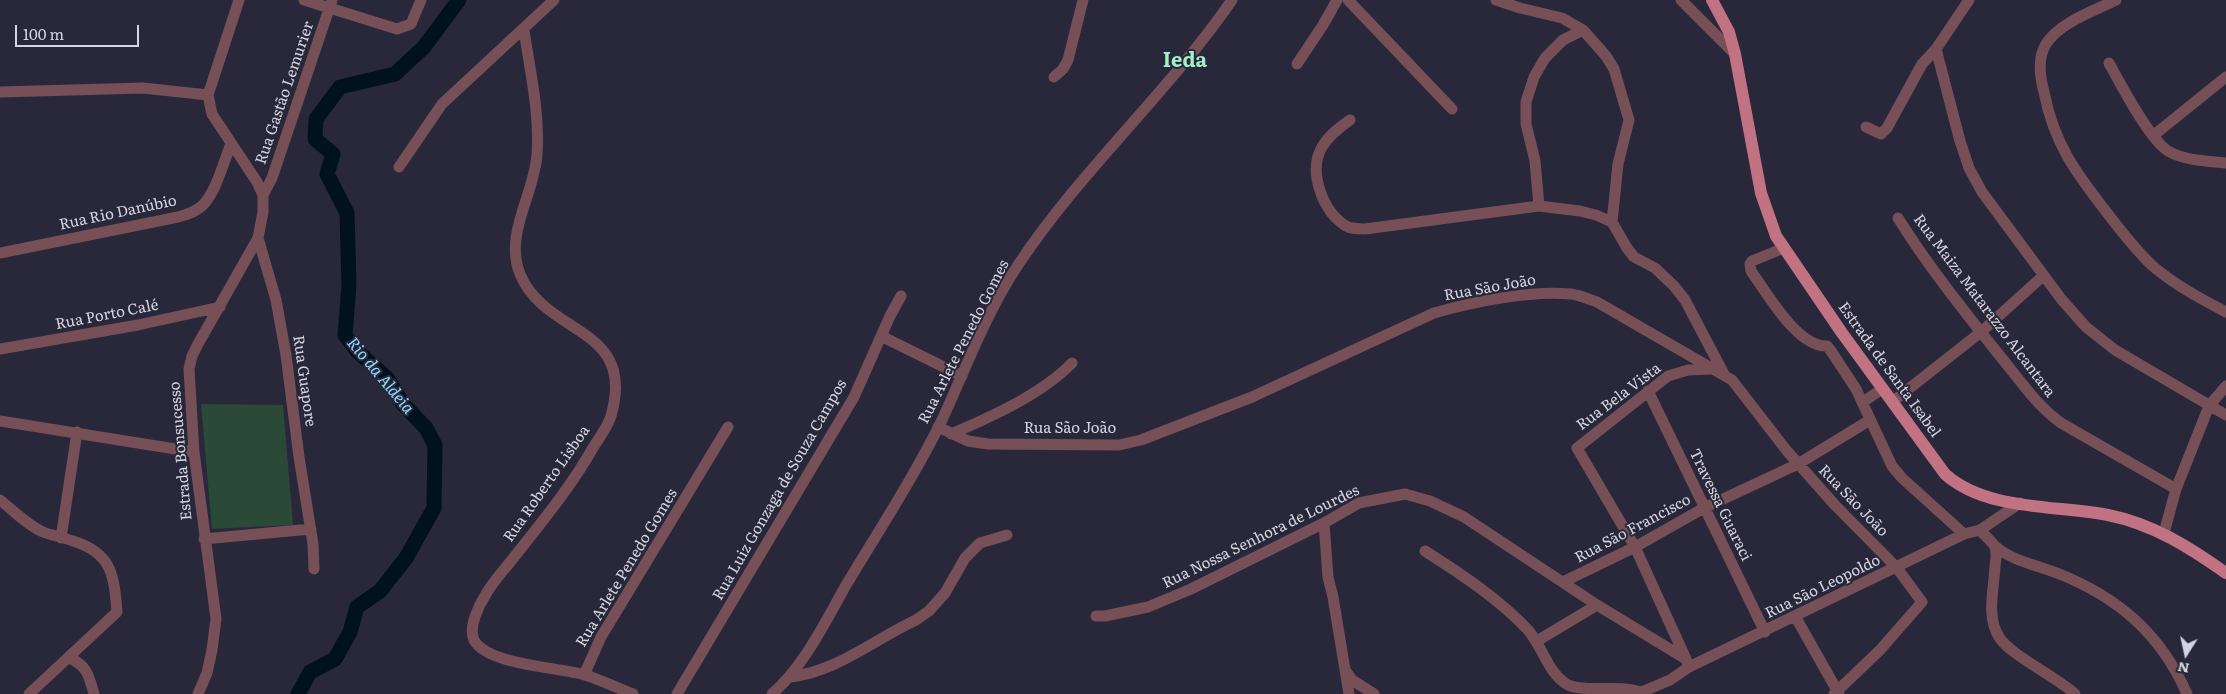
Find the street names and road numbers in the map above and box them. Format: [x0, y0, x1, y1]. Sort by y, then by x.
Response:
street label: Rua Gastão Lemurier [252, 19, 318, 167]
street label: Rua Rio Danúbio [58, 192, 178, 234]
street label: Rua Maiza Matarazzo Alcantara [1909, 211, 2059, 401]
street label: Rua Arlete Penedo Gomes [915, 257, 1013, 427]
street label: Rua São João [1443, 271, 1537, 305]
street label: Rua Porto Calé [54, 296, 160, 334]
street label: Estrada de Santa Isabel [1834, 299, 1944, 441]
street label: Rua Guapore [289, 334, 319, 428]
street label: Rua Bela Vista [1573, 359, 1665, 435]
street label: Rua Luiz Gonzaga de Souza Campos [709, 376, 851, 604]
street label: Estrada Bonsucesso [166, 381, 196, 521]
street label: Rua São João [1024, 420, 1116, 438]
street label: Rua Roberto Lisboa [500, 422, 594, 546]
street label: Travessa Guaraci [1685, 446, 1755, 564]
street label: Rua São João [1814, 461, 1892, 541]
street label: Rua Nossa Senhora de Lourdes [1160, 481, 1362, 593]
street label: Rua Arlete Penedo Gomes [573, 486, 681, 650]
street label: Rua São Francisco [1572, 491, 1694, 567]
street label: Rua São Leopoldo [1762, 551, 1884, 623]

